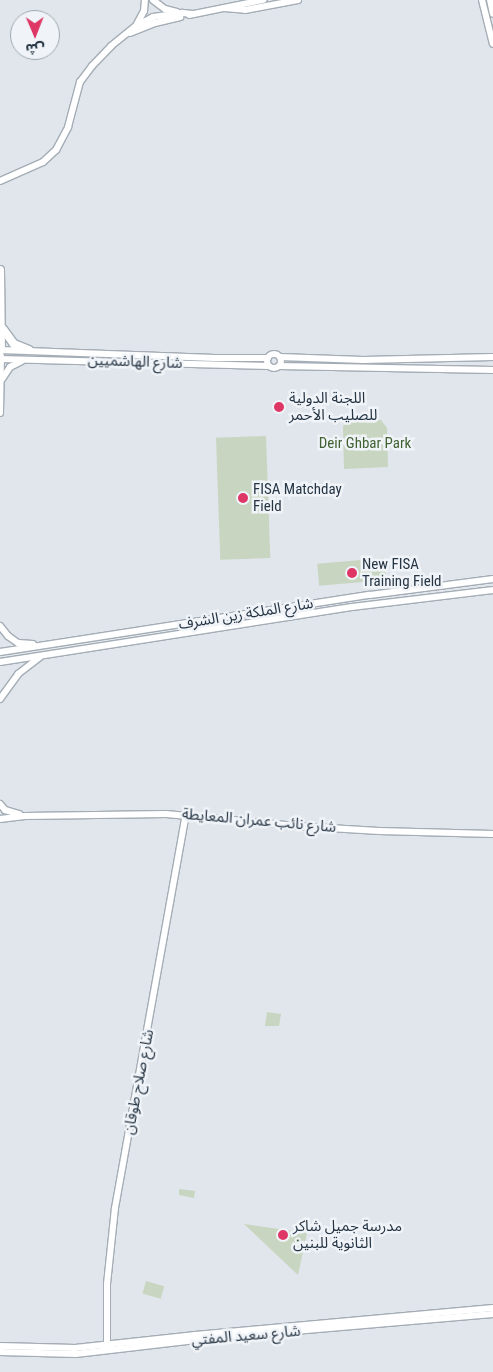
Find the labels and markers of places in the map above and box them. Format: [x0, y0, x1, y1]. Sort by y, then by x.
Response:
place label: اللجنة الدولية للصليب الأحمر [289, 389, 377, 424]
marker: اللجنة الدولية للصليب الأحمر [273, 401, 285, 413]
place label: FISA Matchday Field [253, 480, 342, 515]
marker: FISA Matchday Field [237, 492, 249, 504]
place label: New FISA Training Field [362, 555, 442, 590]
marker: New FISA Training Field [346, 567, 358, 579]
place label: مدرسة جميل شاكر الثانوية للبنين [293, 1217, 402, 1252]
marker: مدرسة جميل شاكر الثانوية للبنين [277, 1229, 289, 1241]

